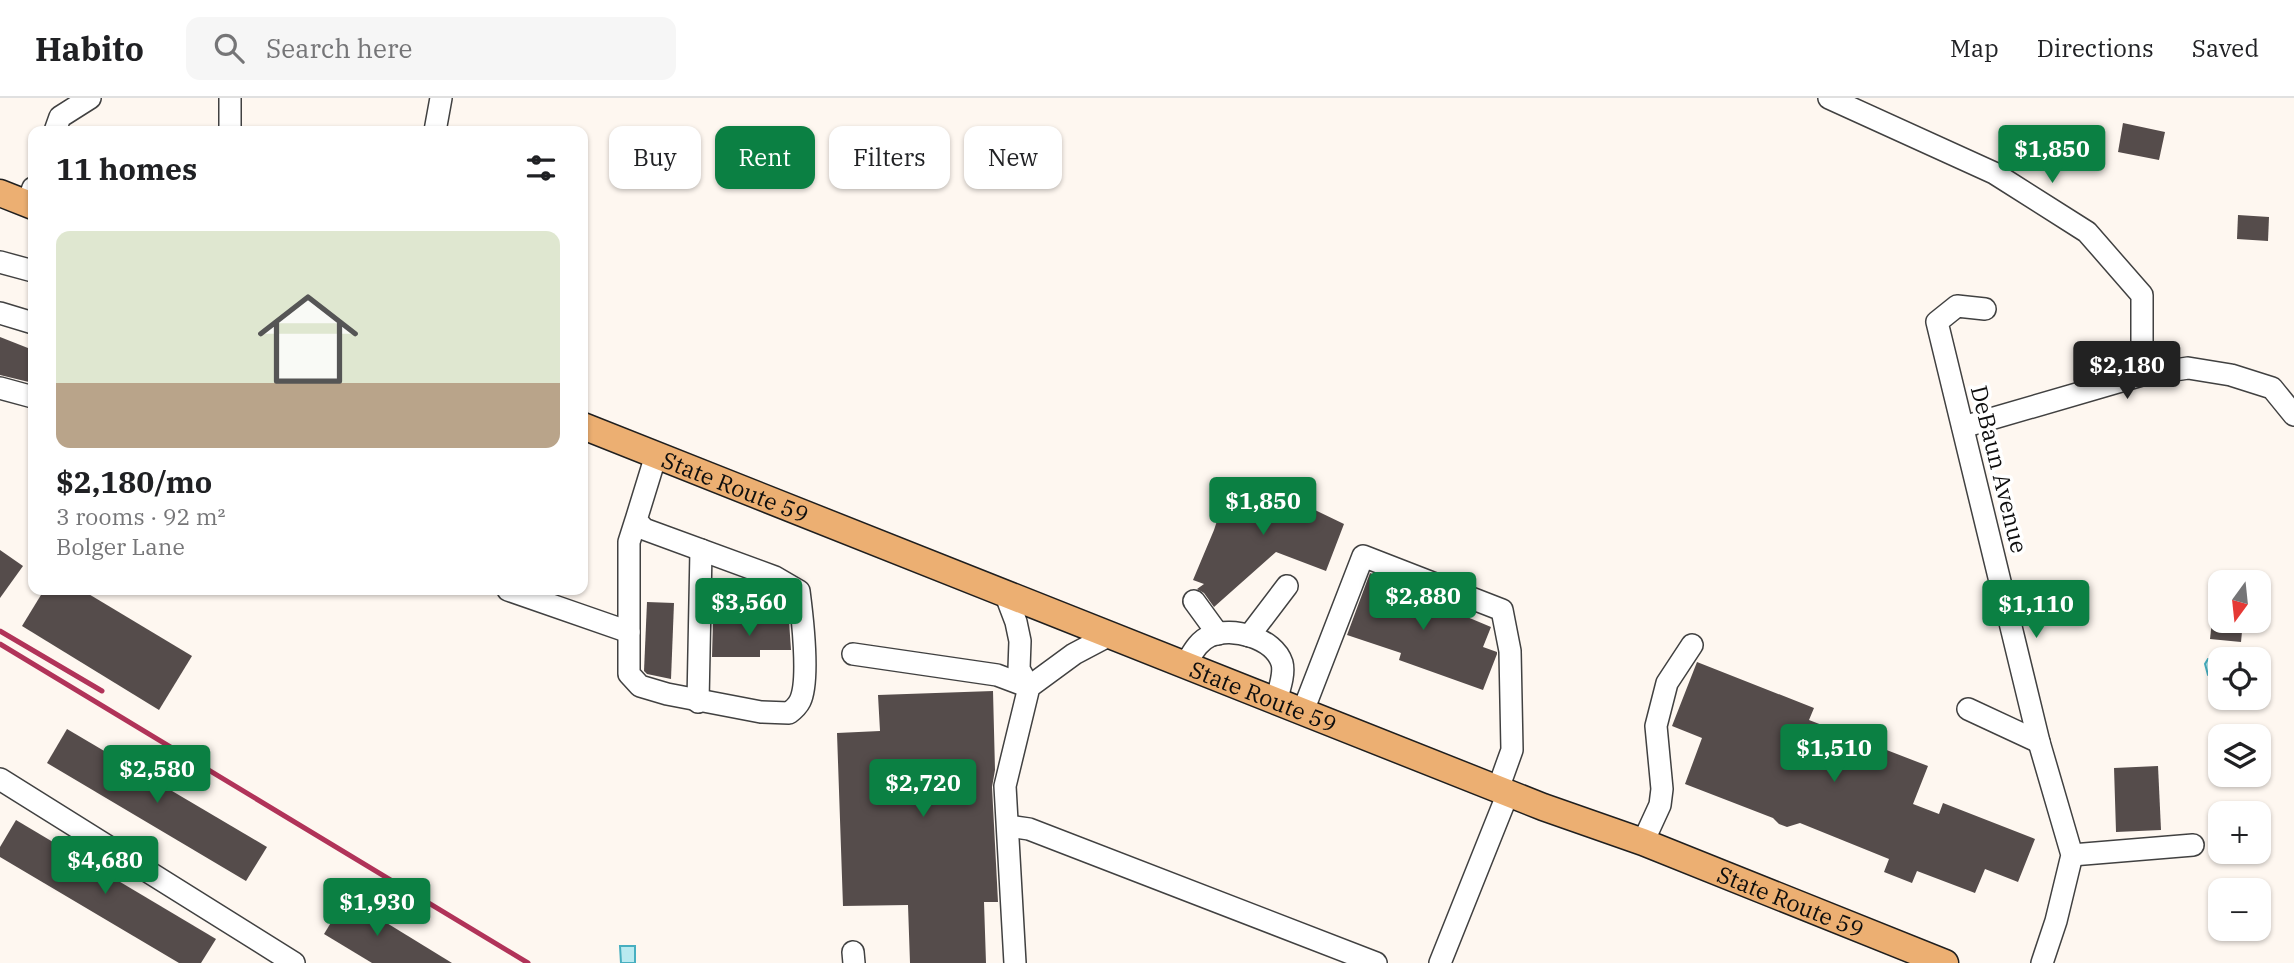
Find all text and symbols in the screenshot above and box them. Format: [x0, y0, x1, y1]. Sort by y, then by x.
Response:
search box [186, 17, 676, 80]
text: Habito [35, 27, 144, 70]
icon: search [210, 29, 248, 67]
text: Search here [266, 31, 412, 65]
text: Map [1950, 32, 1999, 64]
text: Directions [2037, 32, 2154, 64]
text: Saved [2192, 32, 2259, 64]
chip: Buy [609, 126, 701, 189]
chip: Rent [715, 126, 815, 189]
chip: Filters [829, 126, 950, 189]
chip: New [964, 126, 1062, 189]
pin: $1,850 [1995, 126, 2109, 185]
text: $1,850 [2014, 133, 2090, 163]
text: 11 homes [56, 149, 197, 188]
icon: filters [522, 149, 560, 187]
icon: home [245, 276, 371, 402]
pin: $2,180 [2070, 342, 2184, 401]
text: $2,180 [2089, 349, 2165, 379]
street label: DeBaun Avenue [1965, 382, 2035, 556]
street label: State Route 59 [658, 444, 813, 529]
text: $2,180/mo [56, 462, 212, 501]
pin: $1,850 [1206, 478, 1320, 537]
text: $1,850 [1225, 485, 1301, 515]
text: 3 rooms · 92 m² [56, 501, 226, 531]
text: Bolger Lane [56, 531, 185, 561]
north arrow [2208, 570, 2272, 634]
map controls [2208, 570, 2271, 941]
pin: $2,880 [1366, 573, 1480, 632]
pin: $3,560 [692, 578, 806, 638]
text: $2,880 [1385, 580, 1461, 610]
pin: $1,110 [1979, 580, 2093, 640]
text: $3,560 [711, 586, 787, 616]
text: $1,110 [1998, 588, 2074, 618]
button: locate [2208, 647, 2271, 710]
street label: State Route 59 [1186, 653, 1341, 739]
pin: $1,510 [1777, 724, 1891, 784]
button: layers [2208, 724, 2271, 787]
text: $1,510 [1796, 732, 1872, 762]
pin: $2,580 [100, 746, 214, 805]
text: $2,580 [119, 753, 195, 783]
pin: $2,720 [866, 760, 980, 819]
text: $2,720 [885, 767, 961, 797]
button: + [2208, 801, 2271, 864]
pin: $4,680 [48, 836, 162, 896]
text: $4,680 [67, 844, 143, 874]
street label: State Route 59 [1713, 858, 1869, 944]
pin: $1,930 [320, 878, 434, 938]
button: − [2208, 878, 2271, 941]
text: $1,930 [339, 886, 415, 916]

